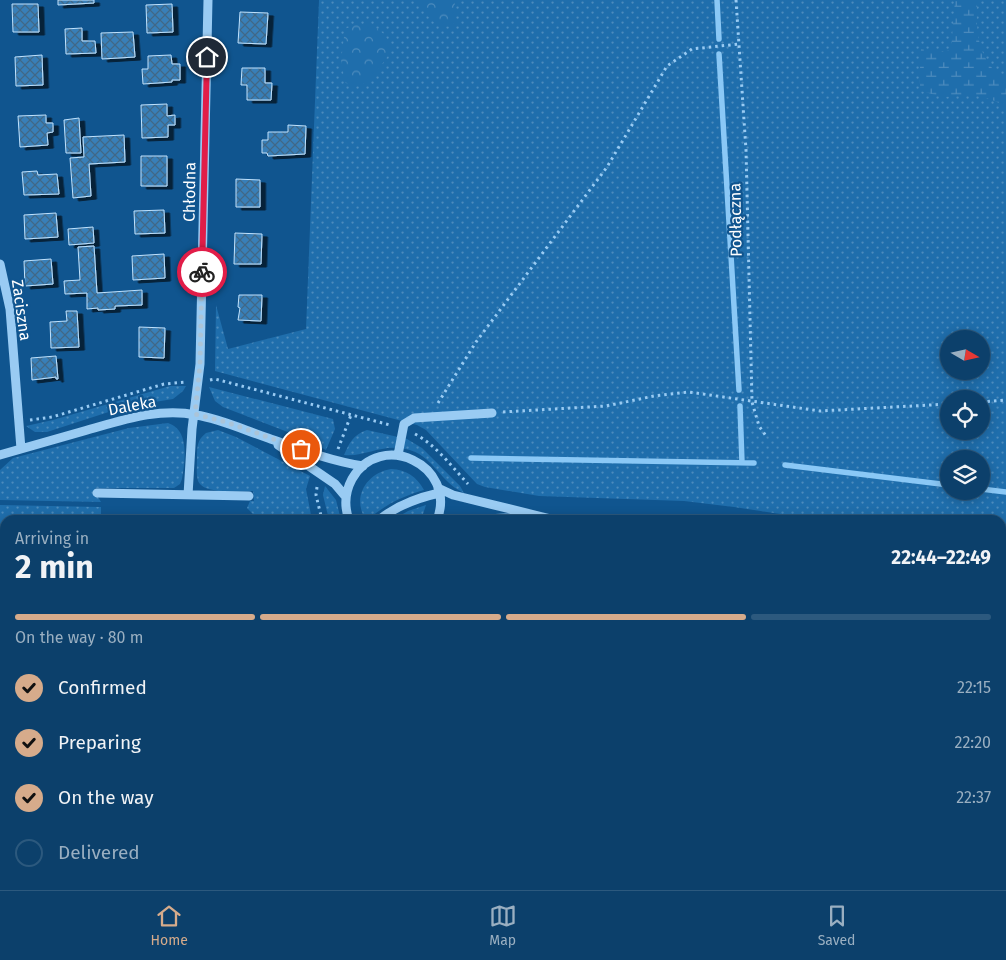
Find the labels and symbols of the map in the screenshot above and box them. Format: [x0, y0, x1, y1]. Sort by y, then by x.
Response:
pin [186, 36, 228, 78]
street label: Chłodna [179, 162, 200, 222]
street label: Podłączna [725, 183, 747, 257]
courier [177, 247, 227, 297]
street label: Zaciszna [8, 278, 35, 342]
north arrow [940, 330, 990, 380]
street label: Daleka [106, 392, 158, 419]
pin [280, 428, 322, 470]

